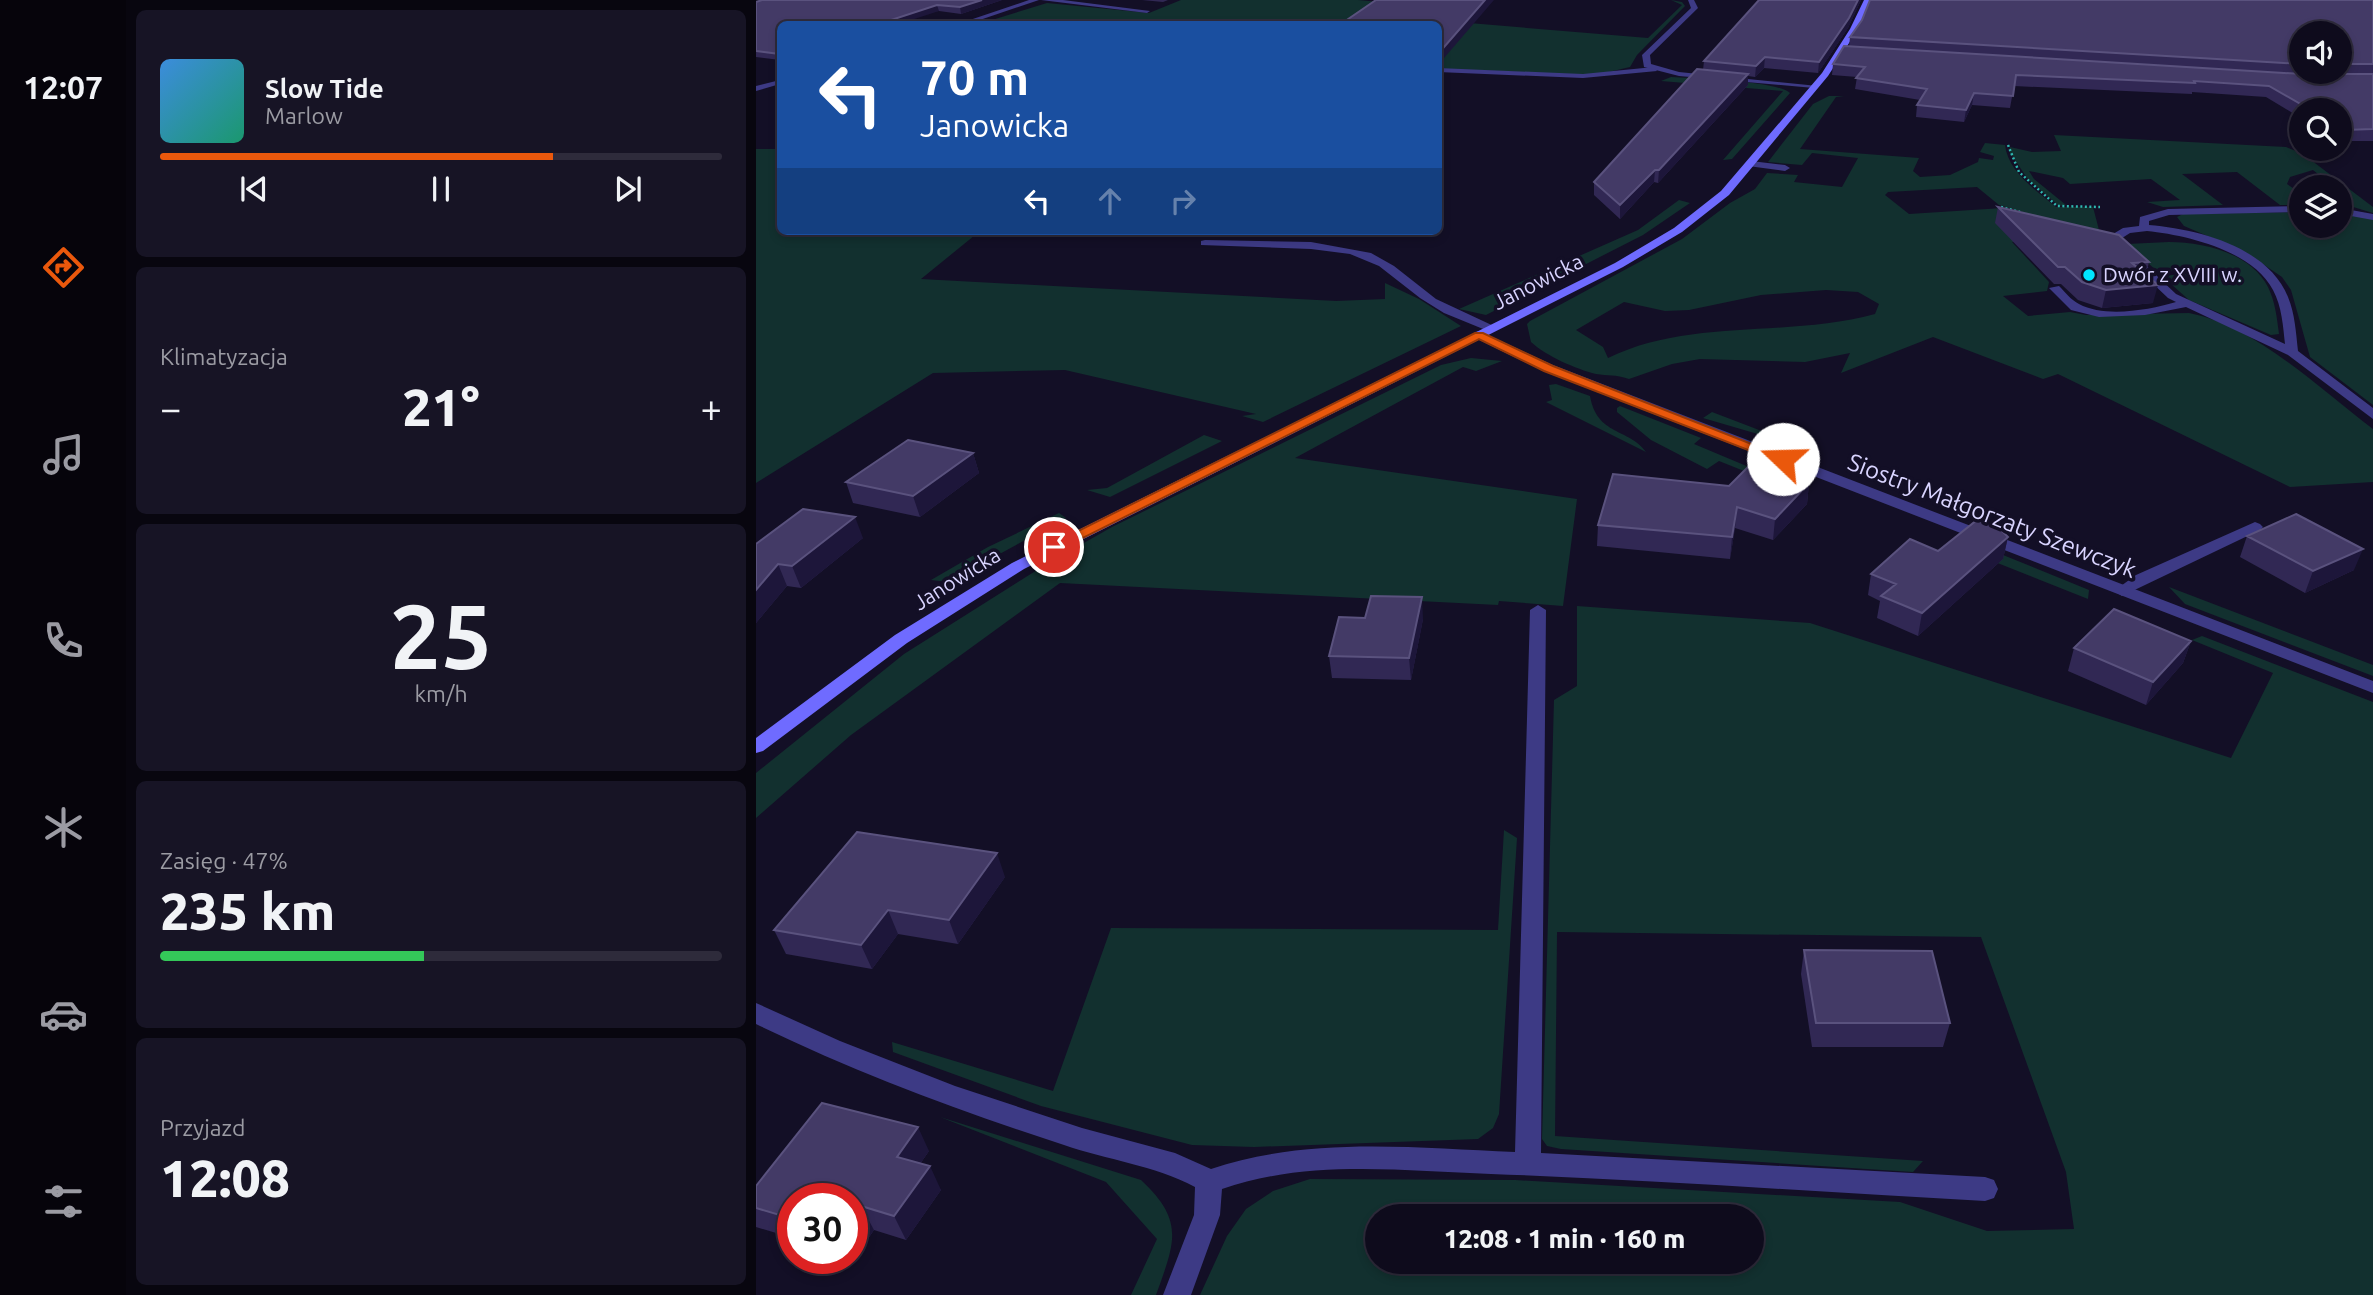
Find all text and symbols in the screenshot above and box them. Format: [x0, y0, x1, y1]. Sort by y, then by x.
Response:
map controls [2289, 21, 2352, 238]
button: sound [2289, 21, 2352, 84]
icon: left [805, 49, 896, 140]
text: 70 m [920, 49, 1029, 104]
text: 12:07 [23, 69, 103, 105]
text: Slow Tide [265, 74, 384, 103]
button: search [2289, 98, 2352, 161]
text: Marlow [265, 103, 343, 128]
text: Janowicka [920, 107, 1069, 143]
icon: previous [235, 170, 273, 208]
icon: pause [422, 170, 460, 208]
icon: next [609, 170, 647, 208]
button: layers [2289, 175, 2352, 238]
icon: left [1018, 182, 1056, 220]
icon: ahead [1091, 182, 1129, 220]
icon: right [1164, 182, 1202, 220]
icon: directions [39, 243, 88, 292]
street label: Janowicka [1488, 248, 1587, 314]
place label: Dwór z XVIII w. [2103, 262, 2242, 286]
marker: Dwór z XVIII w. [2081, 267, 2097, 283]
text: Klimatyzacja [160, 344, 288, 369]
text: 21° [402, 378, 480, 436]
text: − [160, 387, 181, 429]
text: + [701, 387, 722, 429]
position arrow [1746, 422, 1820, 496]
icon: music [39, 430, 88, 479]
street label: Siostry Małgorzaty Szewczyk [1844, 448, 2140, 583]
pin [1024, 517, 1084, 577]
icon: arrive [1035, 528, 1073, 566]
street label: Janowicka [909, 542, 1004, 614]
text: 25 [390, 584, 492, 686]
icon: phone [39, 616, 88, 665]
text: km/h [414, 681, 468, 706]
icon: climate [39, 803, 88, 852]
text: Zasięg · 47% [160, 848, 288, 873]
text: 235 km [160, 882, 335, 940]
icon: car [39, 990, 88, 1039]
text: Przyjazd [160, 1115, 245, 1140]
text: 12:08 [160, 1149, 290, 1207]
icon: filters [39, 1177, 88, 1226]
speed limit sign: 30 [777, 1183, 868, 1274]
text: 12:08 · 1 min · 160 m [1444, 1224, 1685, 1253]

